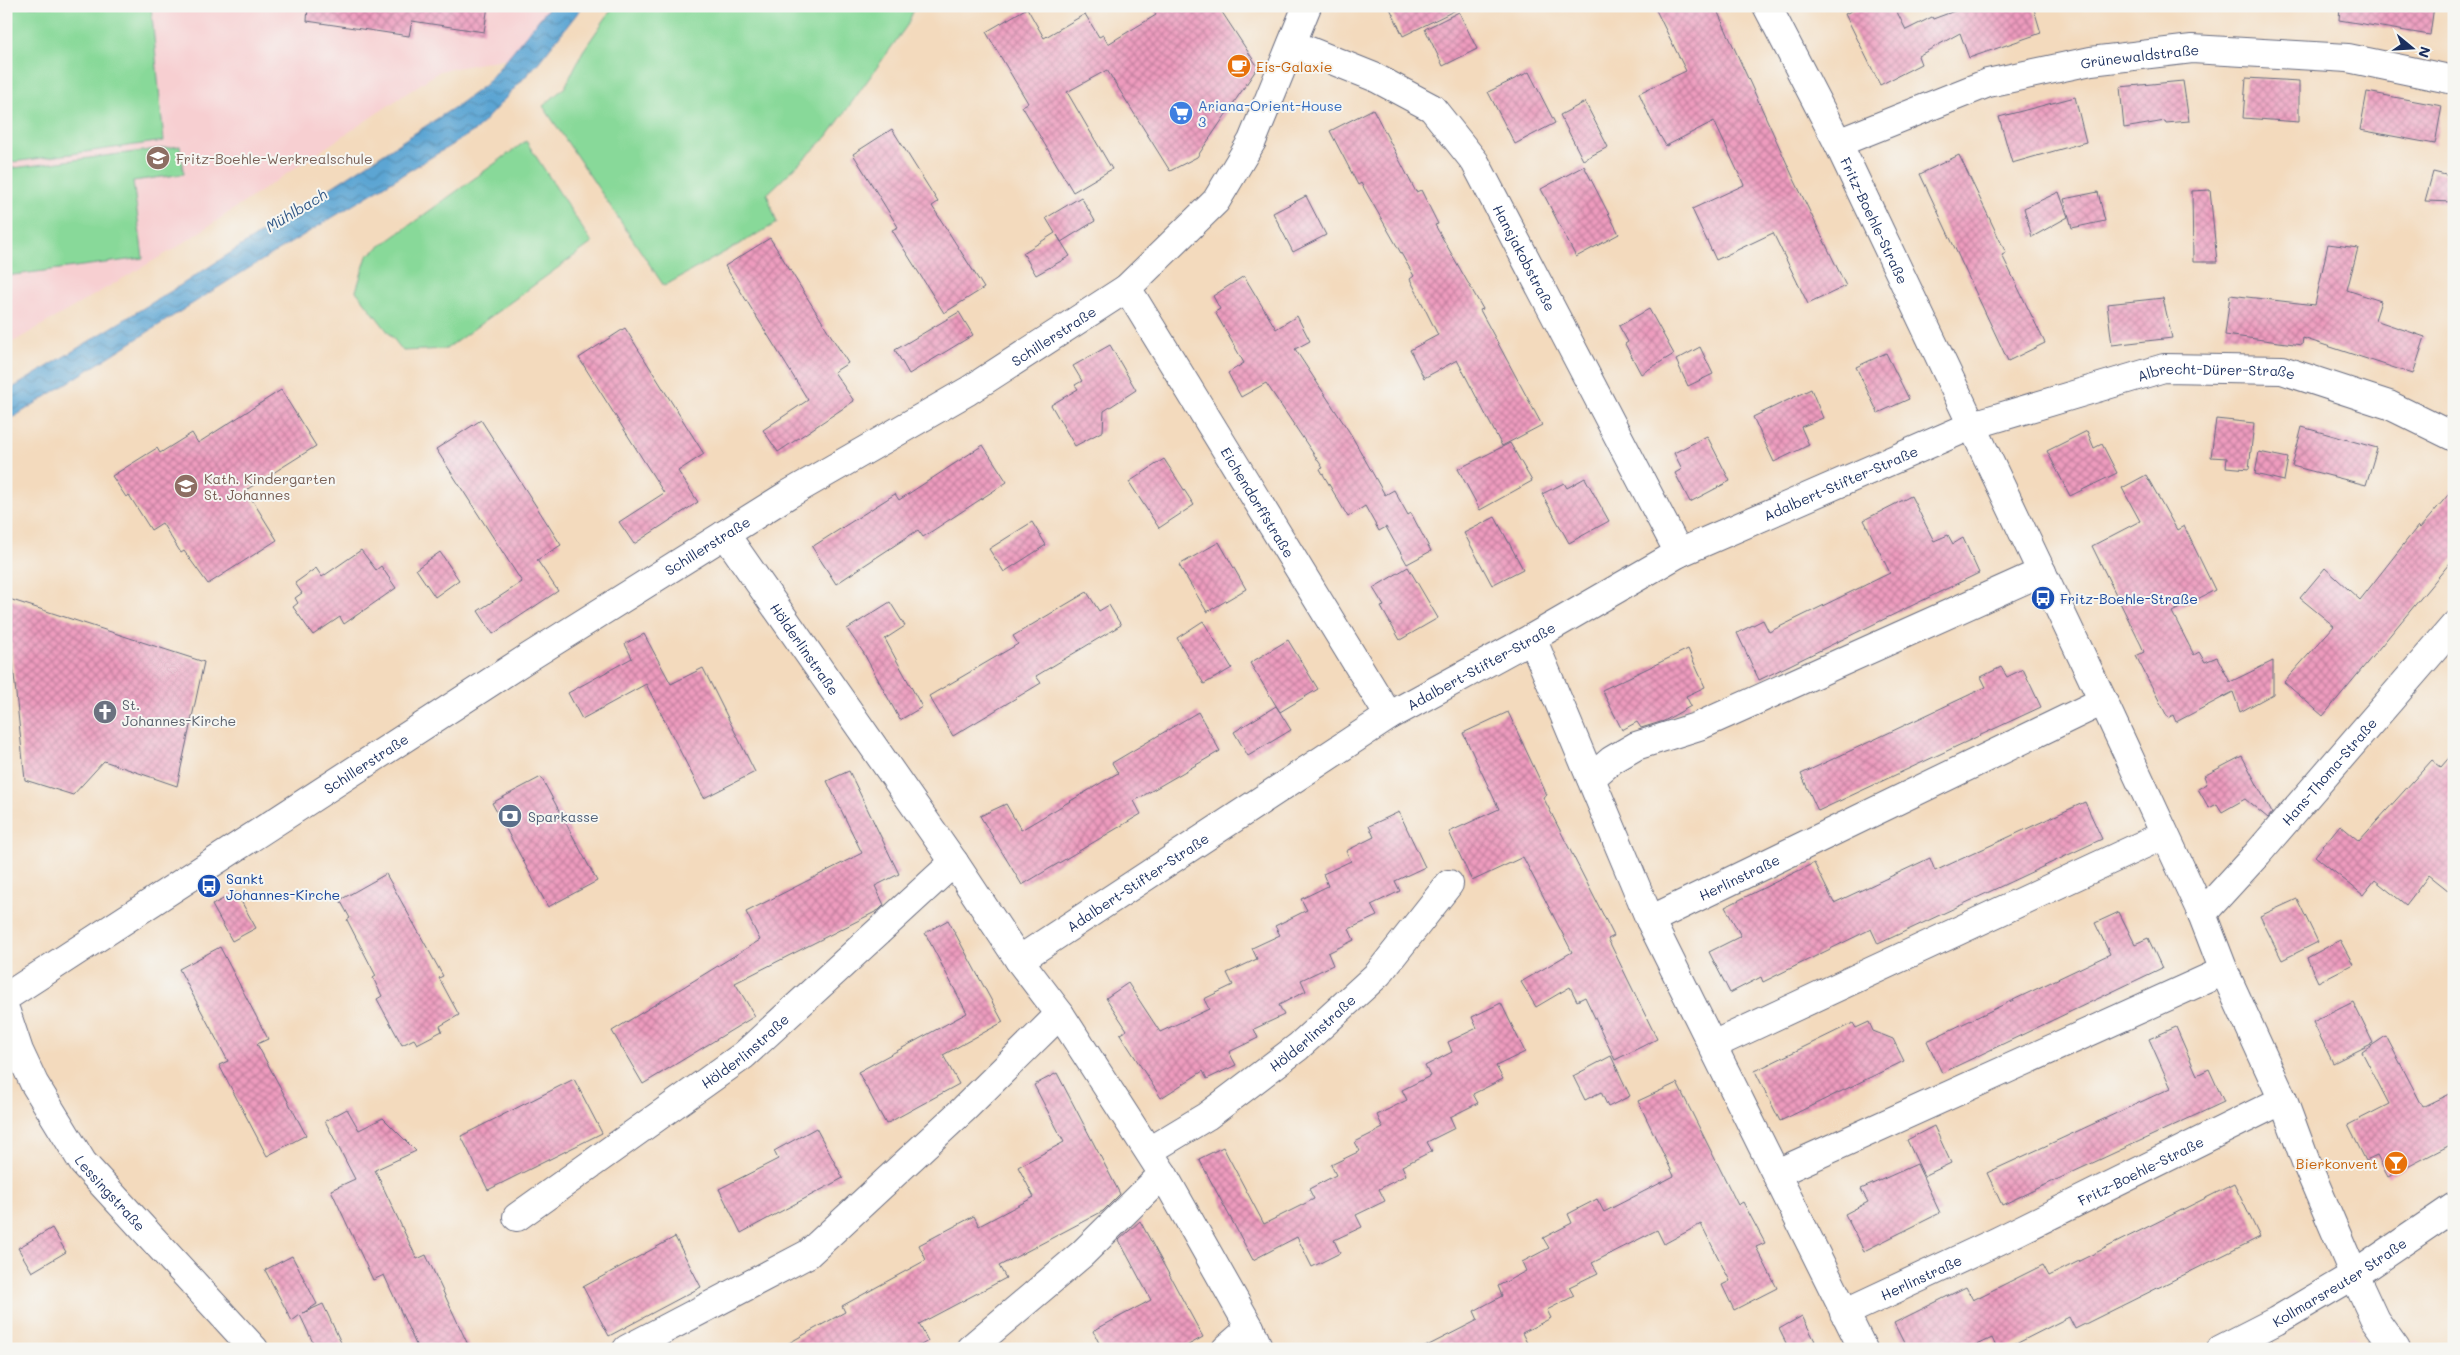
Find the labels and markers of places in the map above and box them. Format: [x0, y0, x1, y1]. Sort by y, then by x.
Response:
cafe icon: Eis-Galaxie [1226, 53, 1252, 79]
place label: Eis-Galaxie [1256, 57, 1332, 76]
place label: Ariana-Orient-House 3 [1198, 96, 1342, 131]
supermarket icon: Ariana-Orient-House 3 [1168, 100, 1194, 126]
school or university icon: Fritz-Boehle-Werkrealschule [145, 145, 171, 171]
place label: Fritz-Boehle-Werkrealschule [176, 149, 373, 168]
place label: Kath. Kindergarten St. Johannes [204, 469, 335, 504]
school or university icon: Kath. Kindergarten St. Johannes [173, 473, 199, 499]
bus stop icon: Fritz-Boehle-Straße [2030, 585, 2056, 611]
place label: Fritz-Boehle-Straße [2060, 589, 2198, 608]
place label: St. Johannes-Kirche [122, 695, 236, 730]
church icon: St. Johannes-Kirche [92, 699, 118, 725]
bank icon: Sparkasse [497, 803, 523, 829]
place label: Sparkasse [528, 807, 599, 826]
place label: Sankt Johannes-Kirche [226, 869, 340, 904]
bus stop icon: Sankt Johannes-Kirche [196, 873, 222, 899]
bar icon: Bierkonvent [2383, 1150, 2409, 1176]
place label: Bierkonvent [2296, 1154, 2378, 1173]

